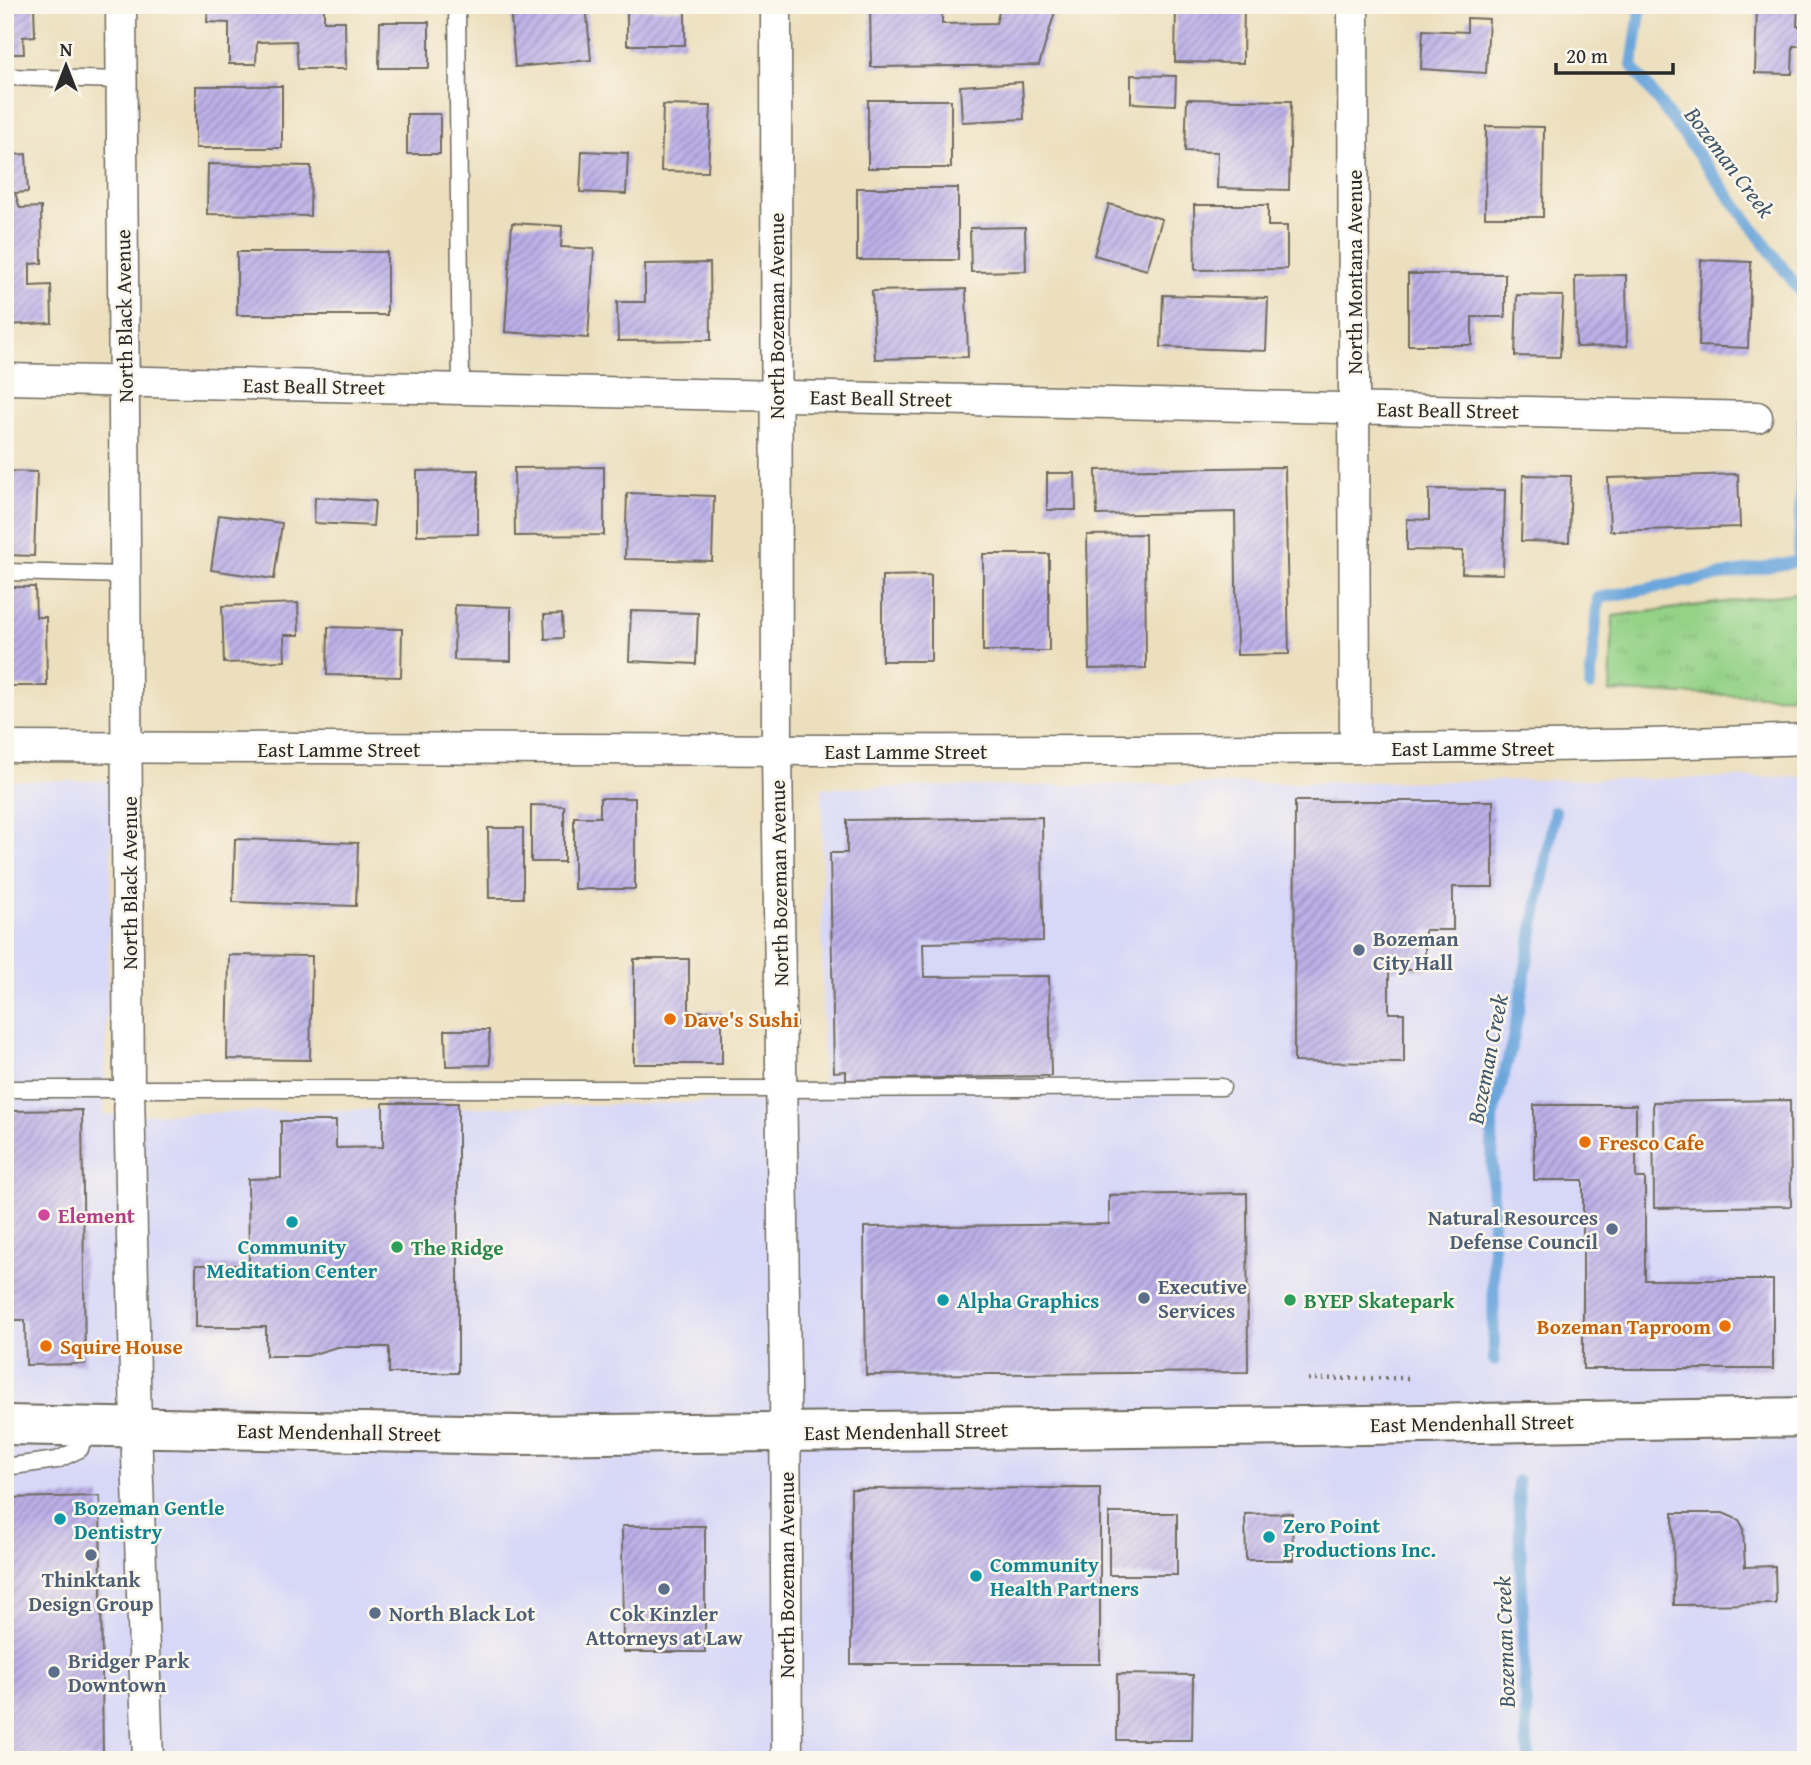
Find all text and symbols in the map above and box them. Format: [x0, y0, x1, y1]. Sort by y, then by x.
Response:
north arrow [32, 32, 102, 102]
scale bar [1556, 32, 1673, 76]
text: N [60, 35, 73, 63]
text: 20 m [1566, 40, 1608, 71]
water label: Bozeman Creek [1677, 99, 1783, 225]
street label: North Montana Avenue [1339, 169, 1370, 374]
street label: North Bozeman Avenue [761, 213, 792, 419]
street label: North Black Avenue [107, 229, 141, 403]
street label: East Beall Street [243, 369, 386, 403]
street label: East Beall Street [810, 381, 953, 415]
street label: East Beall Street [1377, 393, 1520, 427]
street label: East Lamme Street [1392, 733, 1555, 764]
street label: East Lamme Street [258, 734, 421, 765]
street label: East Lamme Street [825, 736, 988, 767]
street label: North Bozeman Avenue [762, 779, 796, 987]
street label: North Black Avenue [114, 796, 145, 970]
place label: Bozeman City Hall [1373, 923, 1459, 978]
marker: Bozeman City Hall [1351, 942, 1367, 958]
water label: Bozeman Creek [1458, 991, 1516, 1128]
place label: Dave's Sushi [684, 1004, 800, 1035]
marker: Dave's Sushi [662, 1011, 678, 1027]
place label: Fresco Cafe [1599, 1127, 1704, 1158]
marker: Fresco Cafe [1577, 1134, 1593, 1150]
place label: Element [58, 1200, 135, 1231]
place label: Natural Resources Defense Council [1428, 1202, 1598, 1257]
marker: Element [36, 1207, 52, 1223]
marker: Community Meditation Center [284, 1214, 300, 1230]
marker: Natural Resources Defense Council [1604, 1221, 1620, 1237]
place label: Community Meditation Center [207, 1231, 378, 1286]
place label: The Ridge [411, 1232, 504, 1263]
marker: The Ridge [389, 1239, 405, 1255]
place label: Executive Services [1158, 1271, 1247, 1326]
place label: Alpha Graphics [957, 1285, 1099, 1316]
place label: BYEP Skatepark [1304, 1285, 1455, 1316]
marker: Executive Services [1136, 1290, 1152, 1306]
marker: Alpha Graphics [935, 1292, 951, 1308]
marker: BYEP Skatepark [1282, 1292, 1298, 1308]
place label: Bozeman Taproom [1537, 1311, 1711, 1342]
marker: Bozeman Taproom [1717, 1318, 1733, 1334]
place label: Squire House [60, 1331, 183, 1362]
marker: Squire House [38, 1338, 54, 1354]
street label: East Mendenhall Street [1370, 1406, 1575, 1440]
street label: East Mendenhall Street [804, 1414, 1009, 1448]
street label: East Mendenhall Street [237, 1415, 442, 1449]
street label: North Bozeman Avenue [771, 1472, 802, 1678]
place label: Bozeman Gentle Dentistry [74, 1492, 225, 1547]
place label: Zero Point Productions Inc. [1283, 1510, 1436, 1565]
marker: Bozeman Gentle Dentistry [52, 1511, 68, 1527]
marker: Zero Point Productions Inc. [1261, 1529, 1277, 1545]
marker: Thinktank Design Group [83, 1547, 99, 1563]
place label: Community Health Partners [990, 1549, 1139, 1604]
place label: Thinktank Design Group [29, 1564, 153, 1619]
marker: Community Health Partners [968, 1568, 984, 1584]
water label: Bozeman Creek [1485, 1575, 1523, 1709]
marker: Cok Kinzler Attorneys at Law [656, 1581, 672, 1597]
place label: North Black Lot [389, 1598, 535, 1629]
place label: Cok Kinzler Attorneys at Law [585, 1598, 743, 1653]
marker: North Black Lot [367, 1605, 383, 1621]
place label: Bridger Park Downtown [68, 1645, 190, 1700]
marker: Bridger Park Downtown [46, 1664, 62, 1680]

